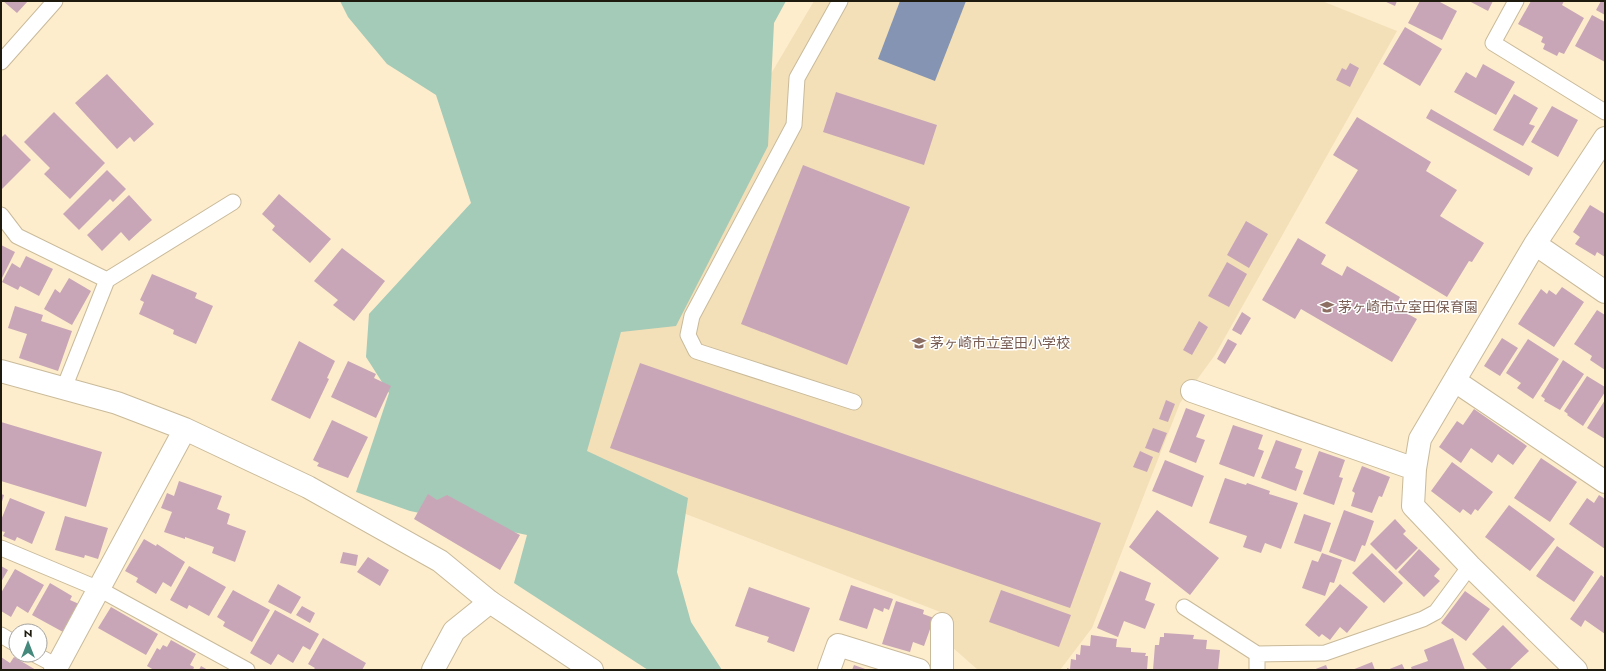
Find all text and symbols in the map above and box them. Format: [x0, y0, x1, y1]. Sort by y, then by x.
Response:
place label: 茅ヶ崎市立室田保育園 [1338, 297, 1478, 317]
school or university icon: 茅ヶ崎市立室田保育園 [1319, 299, 1335, 315]
place label: 茅ヶ崎市立室田小学校 [930, 333, 1070, 353]
school or university icon: 茅ヶ崎市立室田小学校 [911, 335, 927, 351]
north arrow [8, 623, 48, 663]
text: N [24, 625, 32, 641]

